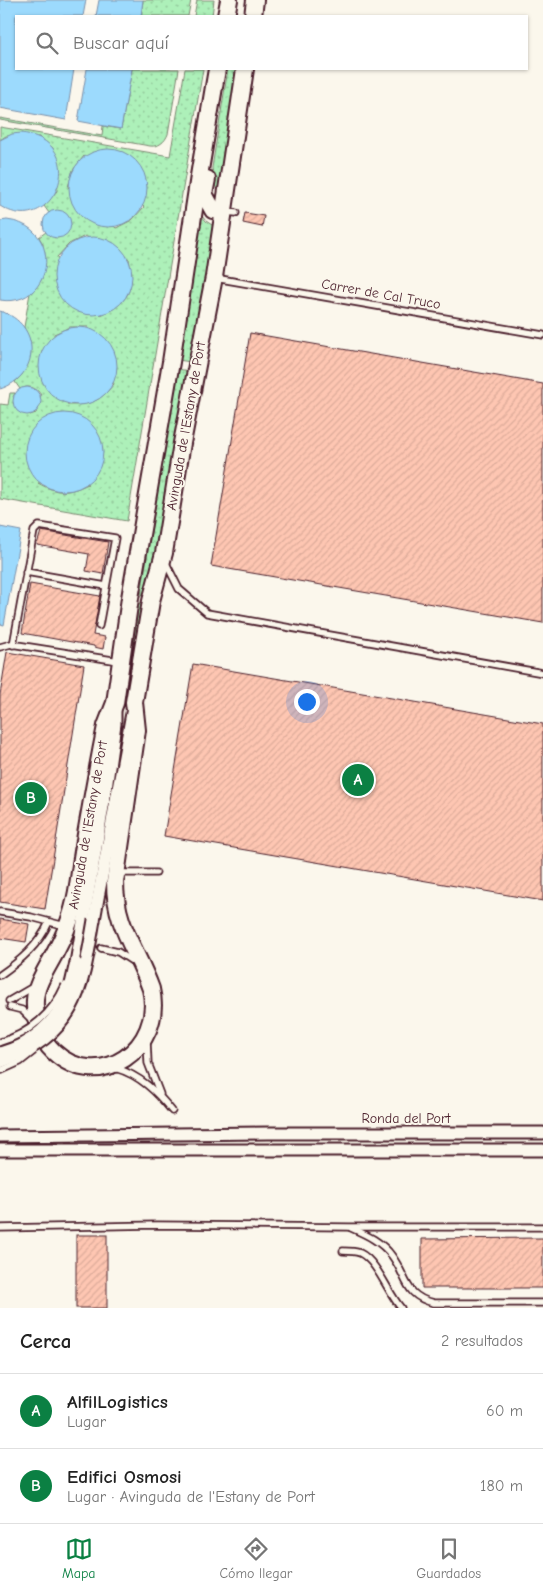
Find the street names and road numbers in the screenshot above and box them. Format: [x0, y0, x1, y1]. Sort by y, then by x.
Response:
street label: Carrer de Cal Truco [320, 275, 442, 313]
street label: Avinguda de l'Estany de Port [163, 339, 209, 512]
street label: Avinguda de l'Estany de Port [65, 738, 111, 911]
street label: Ronda del Port [361, 1110, 452, 1127]

